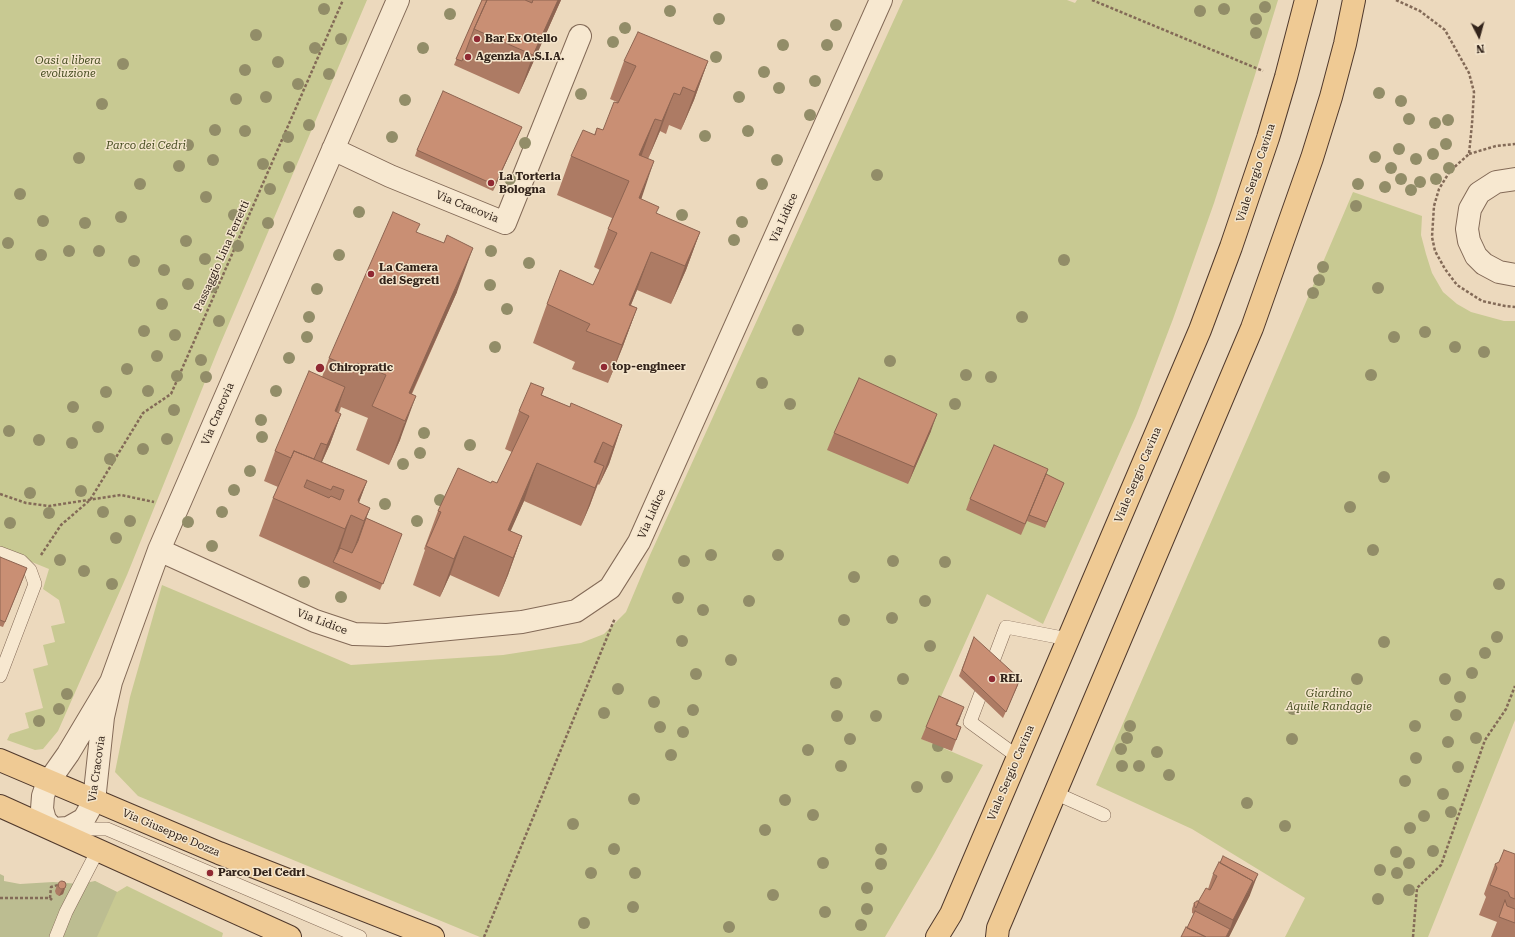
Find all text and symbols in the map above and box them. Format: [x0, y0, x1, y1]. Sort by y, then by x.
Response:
north arrow [1459, 16, 1499, 56]
place label: Bar Ex Otello [485, 32, 558, 46]
marker: Bar Ex Otello [472, 34, 482, 44]
text: N [1475, 42, 1485, 55]
place label: Agenzia A.S.I.A. [476, 50, 565, 64]
marker: Agenzia A.S.I.A. [463, 52, 473, 62]
park label: Oasi a libera evoluzione [35, 54, 101, 80]
street label: Viale Sergio Cavina [1234, 122, 1278, 224]
park label: Parco dei Cedri [106, 139, 186, 153]
place label: La Torteria Bologna [499, 170, 561, 196]
marker: La Torteria Bologna [486, 178, 496, 188]
street label: Via Cracovia [434, 188, 500, 226]
street label: Via Lidice [767, 191, 801, 245]
street label: Passaggio Lina Ferretti [192, 199, 252, 313]
place label: La Camera dei Segreti [379, 261, 439, 287]
marker: La Camera dei Segreti [366, 269, 376, 279]
place label: top-engineer [612, 360, 686, 374]
place label: Chiropratic [329, 361, 393, 375]
marker: Chiropratic [314, 362, 326, 374]
marker: top-engineer [599, 362, 609, 372]
street label: Via Cracovia [199, 381, 237, 447]
street label: Viale Sergio Cavina [1112, 425, 1164, 525]
street label: Via Lidice [635, 487, 669, 541]
street label: Via Lidice [295, 606, 349, 638]
place label: REL [1000, 672, 1022, 686]
marker: REL [987, 674, 997, 684]
park label: Giardino Aquile Randagie [1286, 687, 1372, 713]
street label: Viale Sergio Cavina [985, 723, 1037, 823]
street label: Via Cracovia [86, 735, 108, 803]
street label: Via Giuseppe Dozza [120, 806, 222, 860]
place label: Parco Dei Cedri [218, 866, 305, 880]
marker: Parco Dei Cedri [205, 868, 215, 878]

